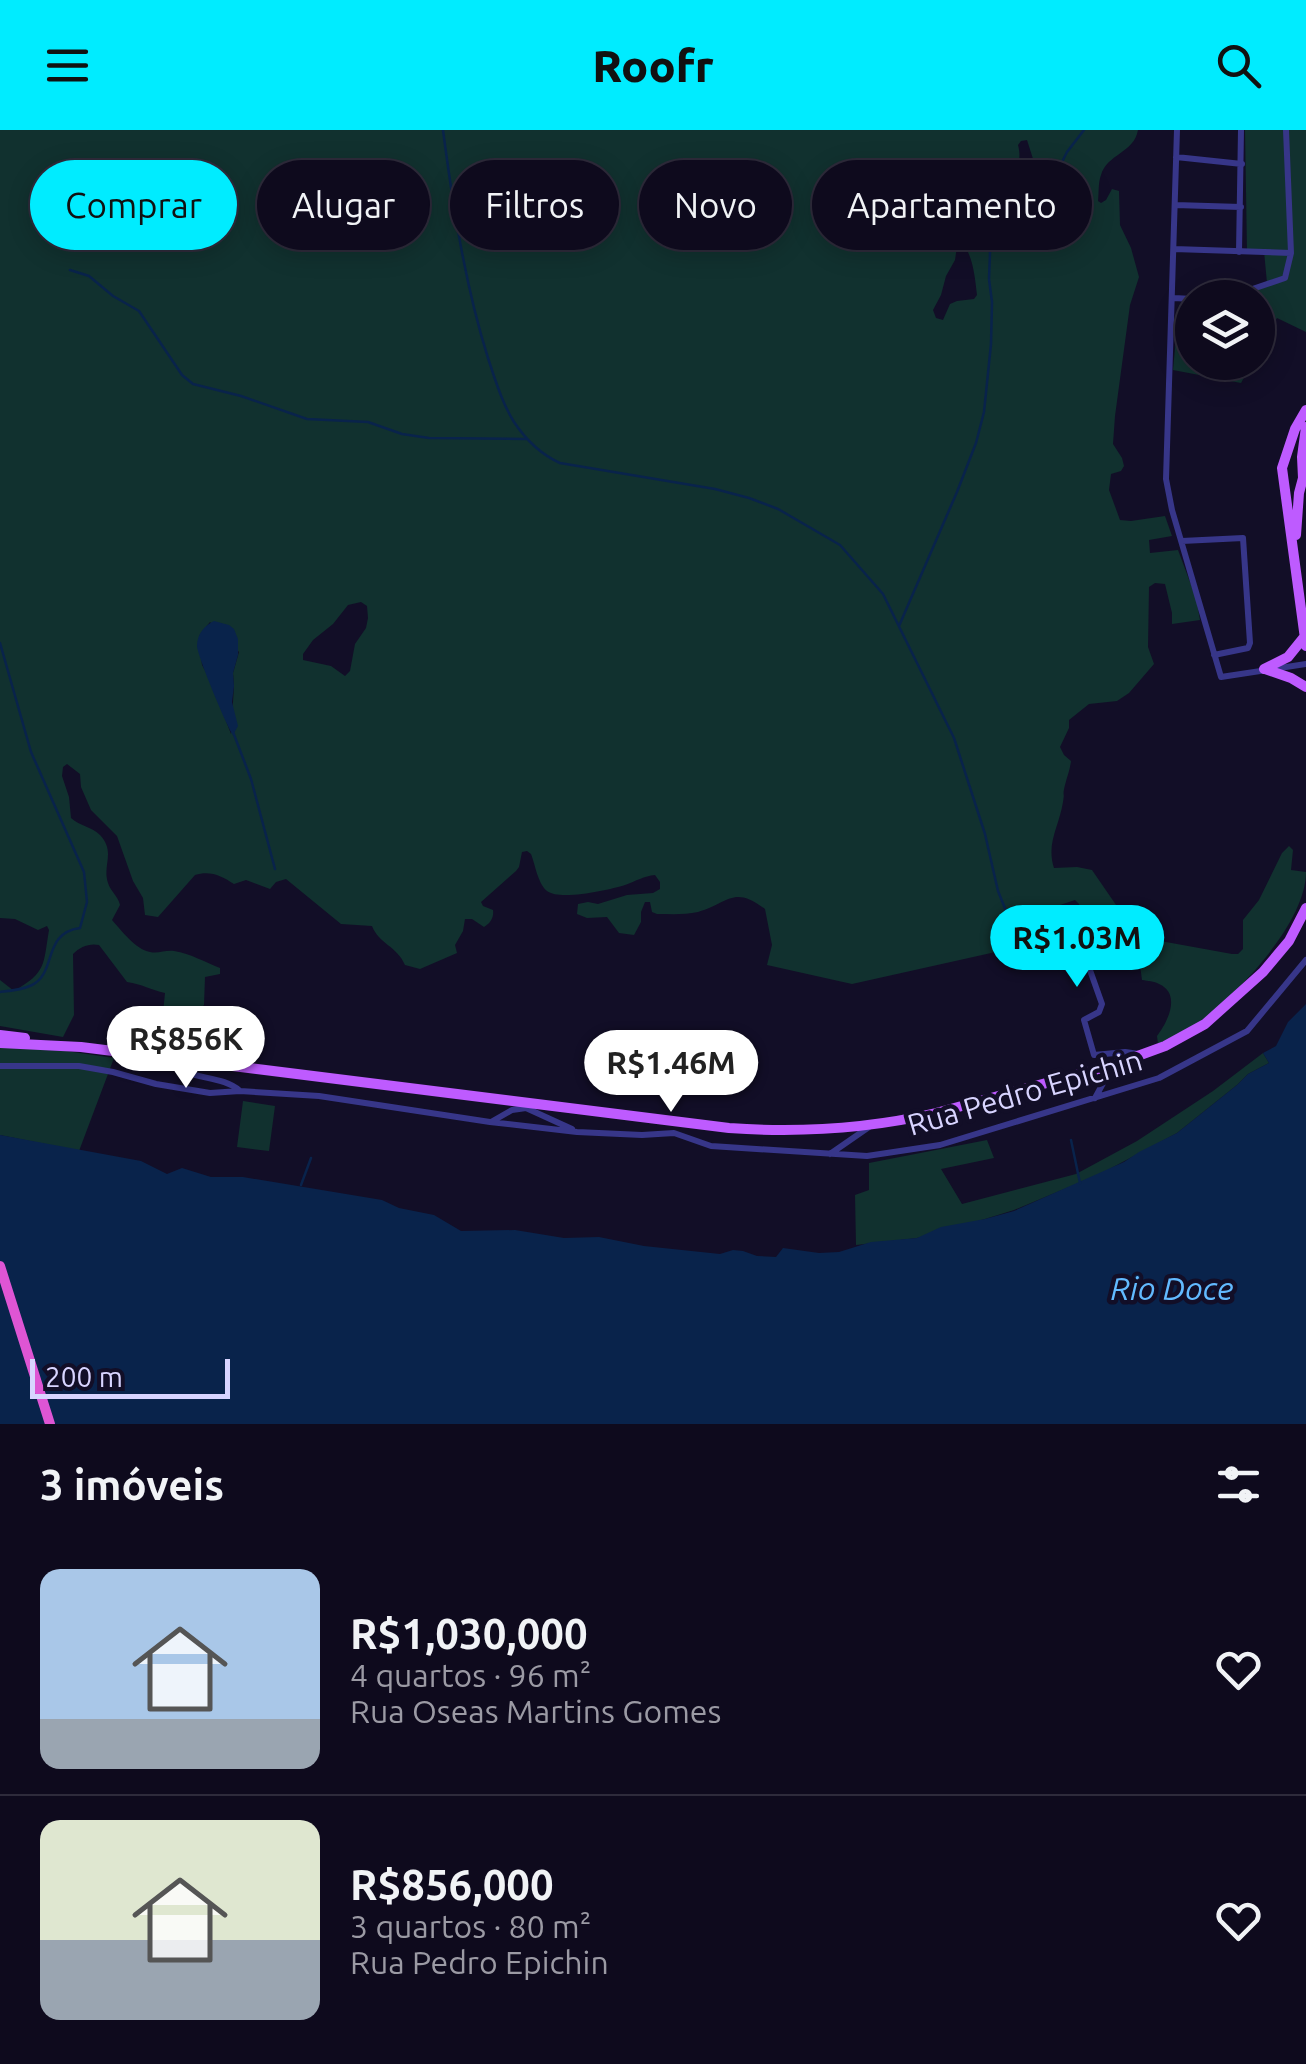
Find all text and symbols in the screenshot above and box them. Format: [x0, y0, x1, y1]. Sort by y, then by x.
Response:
icon: menu [40, 38, 95, 93]
icon: search [1211, 38, 1266, 93]
text: Roofr [592, 40, 714, 91]
chip: Comprar [30, 160, 237, 250]
chip: Alugar [257, 160, 430, 250]
chip: Filtros [450, 160, 619, 250]
chip: Novo [639, 160, 792, 250]
chip: Apartamento [812, 160, 1092, 250]
map controls [1175, 280, 1275, 380]
button: layers [1175, 280, 1275, 380]
pin: R$1.03M [985, 905, 1169, 990]
text: R$1.03M [1012, 919, 1142, 955]
pin: R$856K [105, 1006, 267, 1091]
text: R$856K [129, 1020, 243, 1056]
pin: R$1.46M [579, 1030, 763, 1115]
street label: Rua Pedro Epichin [903, 1042, 1146, 1142]
text: R$1.46M [606, 1044, 736, 1080]
water label: Rio Doce [1111, 1270, 1233, 1306]
scale bar [30, 1354, 230, 1398]
text: 200 m [45, 1361, 123, 1392]
icon: filters [1211, 1457, 1266, 1512]
text: 3 imóveis [40, 1461, 224, 1508]
icon: home [120, 1609, 240, 1729]
text: R$1,030,000 [350, 1610, 588, 1657]
icon: heart [1211, 1642, 1266, 1697]
text: 4 quartos · 96 m² [350, 1657, 591, 1693]
text: Rua Oseas Martins Gomes [350, 1693, 721, 1729]
icon: home [120, 1860, 240, 1980]
text: R$856,000 [350, 1861, 554, 1908]
icon: heart [1211, 1893, 1266, 1948]
text: 3 quartos · 80 m² [350, 1908, 591, 1944]
text: Rua Pedro Epichin [350, 1944, 609, 1980]

